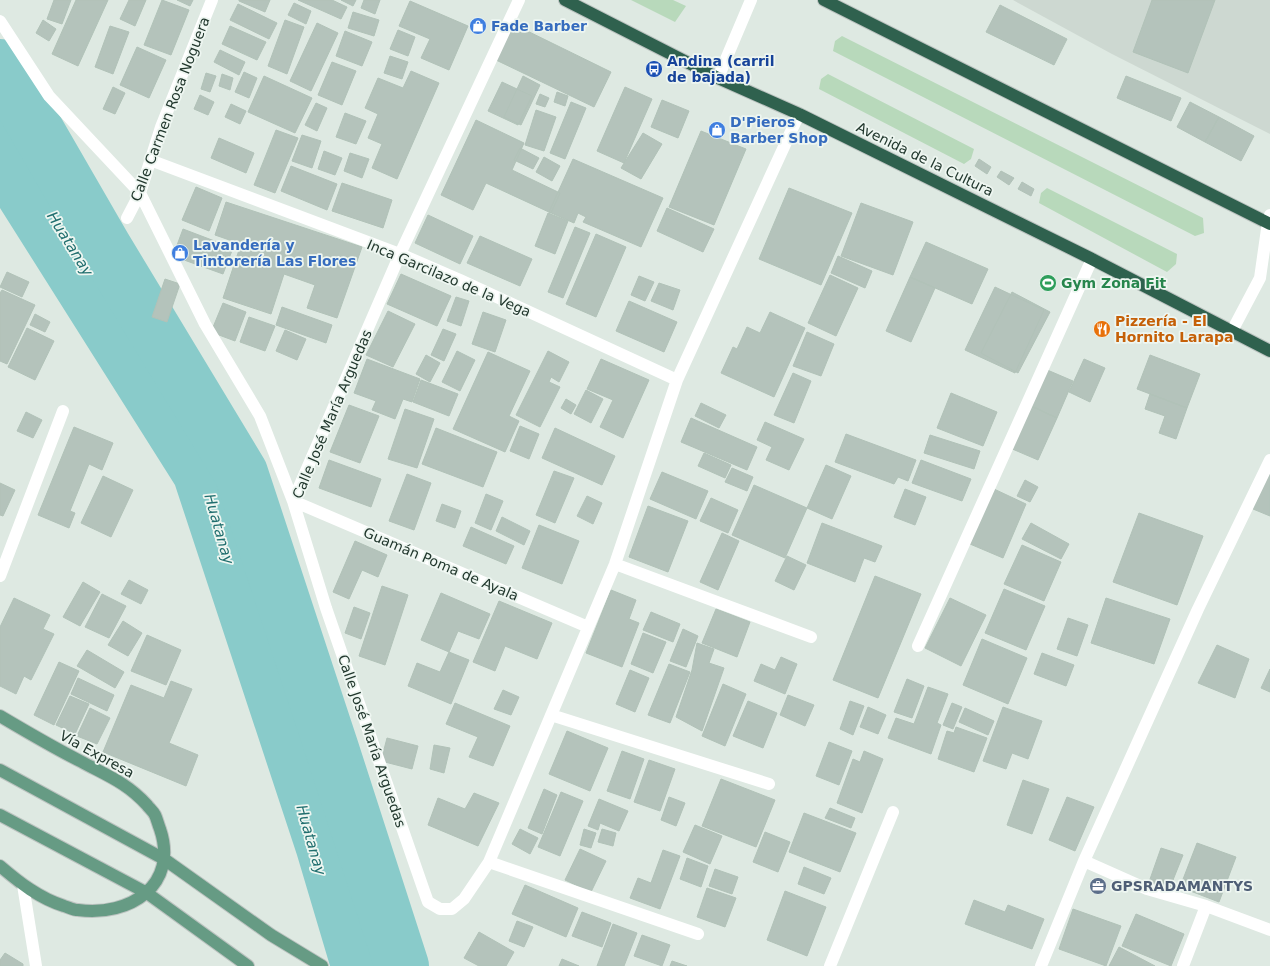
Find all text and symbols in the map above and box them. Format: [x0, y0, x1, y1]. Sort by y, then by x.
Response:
street label: Calle Carmen Rosa Noguera [127, 14, 213, 204]
shop icon: Fade Barber [468, 16, 488, 36]
place label: Fade Barber [491, 18, 587, 34]
place label: Andina (carril de bajada) [667, 53, 774, 85]
bus stop icon: Andina (carril de bajada) [644, 59, 664, 79]
place label: D'Pieros Barber Shop [730, 114, 828, 146]
street label: Avenida de la Cultura [854, 119, 996, 199]
shop icon: D'Pieros Barber Shop [707, 120, 727, 140]
water label: Huatanay [43, 208, 97, 281]
street label: Inca Garcilazo de la Vega [365, 236, 533, 320]
place label: Lavandería y Tintorería Las Flores [193, 237, 356, 269]
shop icon: Lavandería y Tintorería Las Flores [170, 243, 190, 263]
sports icon: Gym Zona Fit [1038, 273, 1058, 293]
place label: Gym Zona Fit [1061, 275, 1166, 291]
place label: Pizzería - El Hornito Larapa [1115, 313, 1233, 345]
restaurant icon: Pizzería - El Hornito Larapa [1092, 319, 1112, 339]
street label: Calle José María Arguedas [289, 327, 375, 501]
water label: Huatanay [200, 492, 238, 567]
street label: Guamán Poma de Ayala [361, 524, 521, 604]
street label: Calle José María Arguedas [335, 652, 409, 830]
street label: Vía Expresa [57, 727, 137, 781]
water label: Huatanay [292, 803, 330, 878]
office icon: GPSRADAMANTYS [1088, 876, 1108, 896]
place label: GPSRADAMANTYS [1111, 878, 1253, 894]

